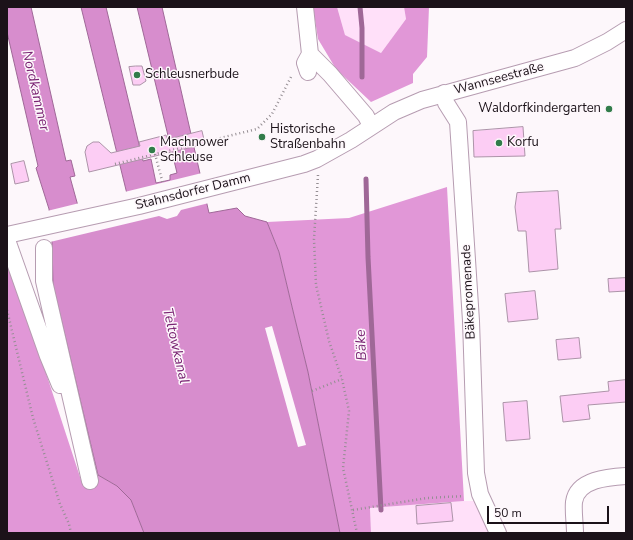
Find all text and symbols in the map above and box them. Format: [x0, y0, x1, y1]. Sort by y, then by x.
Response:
water label: Nordkammer [18, 49, 52, 133]
street label: Wannseestraße [452, 60, 546, 98]
place label: Schleusnerbude [145, 67, 239, 83]
marker: Schleusnerbude [132, 70, 142, 80]
place label: Waldorfkindergarten [478, 101, 601, 117]
marker: Waldorfkindergarten [604, 104, 614, 114]
place label: Historische Straßenbahn [270, 122, 346, 153]
marker: Historische Straßenbahn [257, 132, 267, 142]
place label: Machnower Schleuse [160, 135, 228, 166]
place label: Korfu [507, 135, 539, 151]
marker: Korfu [494, 138, 504, 148]
marker: Machnower Schleuse [147, 145, 157, 155]
street label: Stahnsdorfer Damm [134, 170, 252, 214]
street label: Bäkepromenade [459, 244, 479, 340]
water label: Teltowkanal [158, 307, 192, 385]
water label: Bäke [353, 329, 371, 361]
scale bar [489, 498, 611, 524]
text: 50 m [494, 505, 522, 521]

